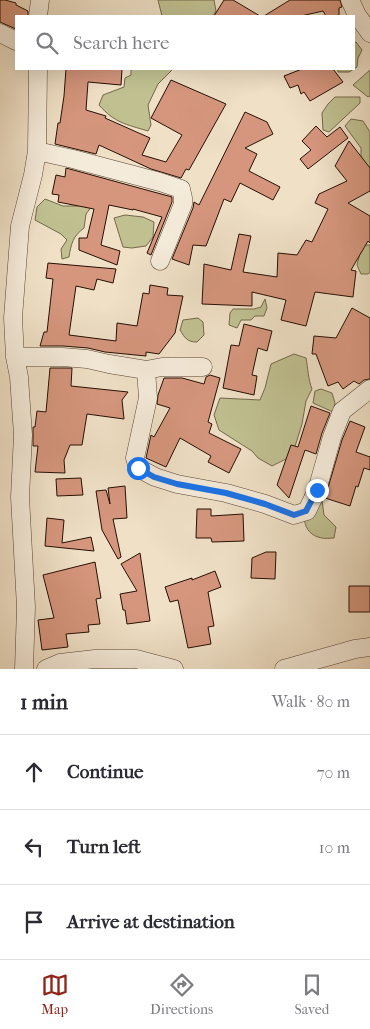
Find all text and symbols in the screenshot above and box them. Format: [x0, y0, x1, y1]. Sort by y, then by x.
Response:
search box [15, 15, 355, 70]
icon: search [33, 29, 61, 57]
text: Search here [73, 32, 169, 54]
route start [127, 457, 150, 480]
route end [306, 479, 329, 502]
text: 1 min [20, 690, 68, 714]
text: Walk · 80 m [272, 692, 350, 711]
icon: ahead [20, 758, 48, 786]
text: Continue [67, 761, 143, 783]
text: 70 m [317, 763, 350, 782]
icon: left [20, 833, 48, 861]
text: Turn left [67, 836, 141, 858]
text: 10 m [319, 838, 350, 857]
icon: arrive [20, 908, 48, 936]
text: Arrive at destination [67, 911, 235, 933]
tab: Map [41, 971, 69, 1018]
tab: Directions [150, 971, 213, 1018]
tab: Saved [295, 971, 329, 1018]

